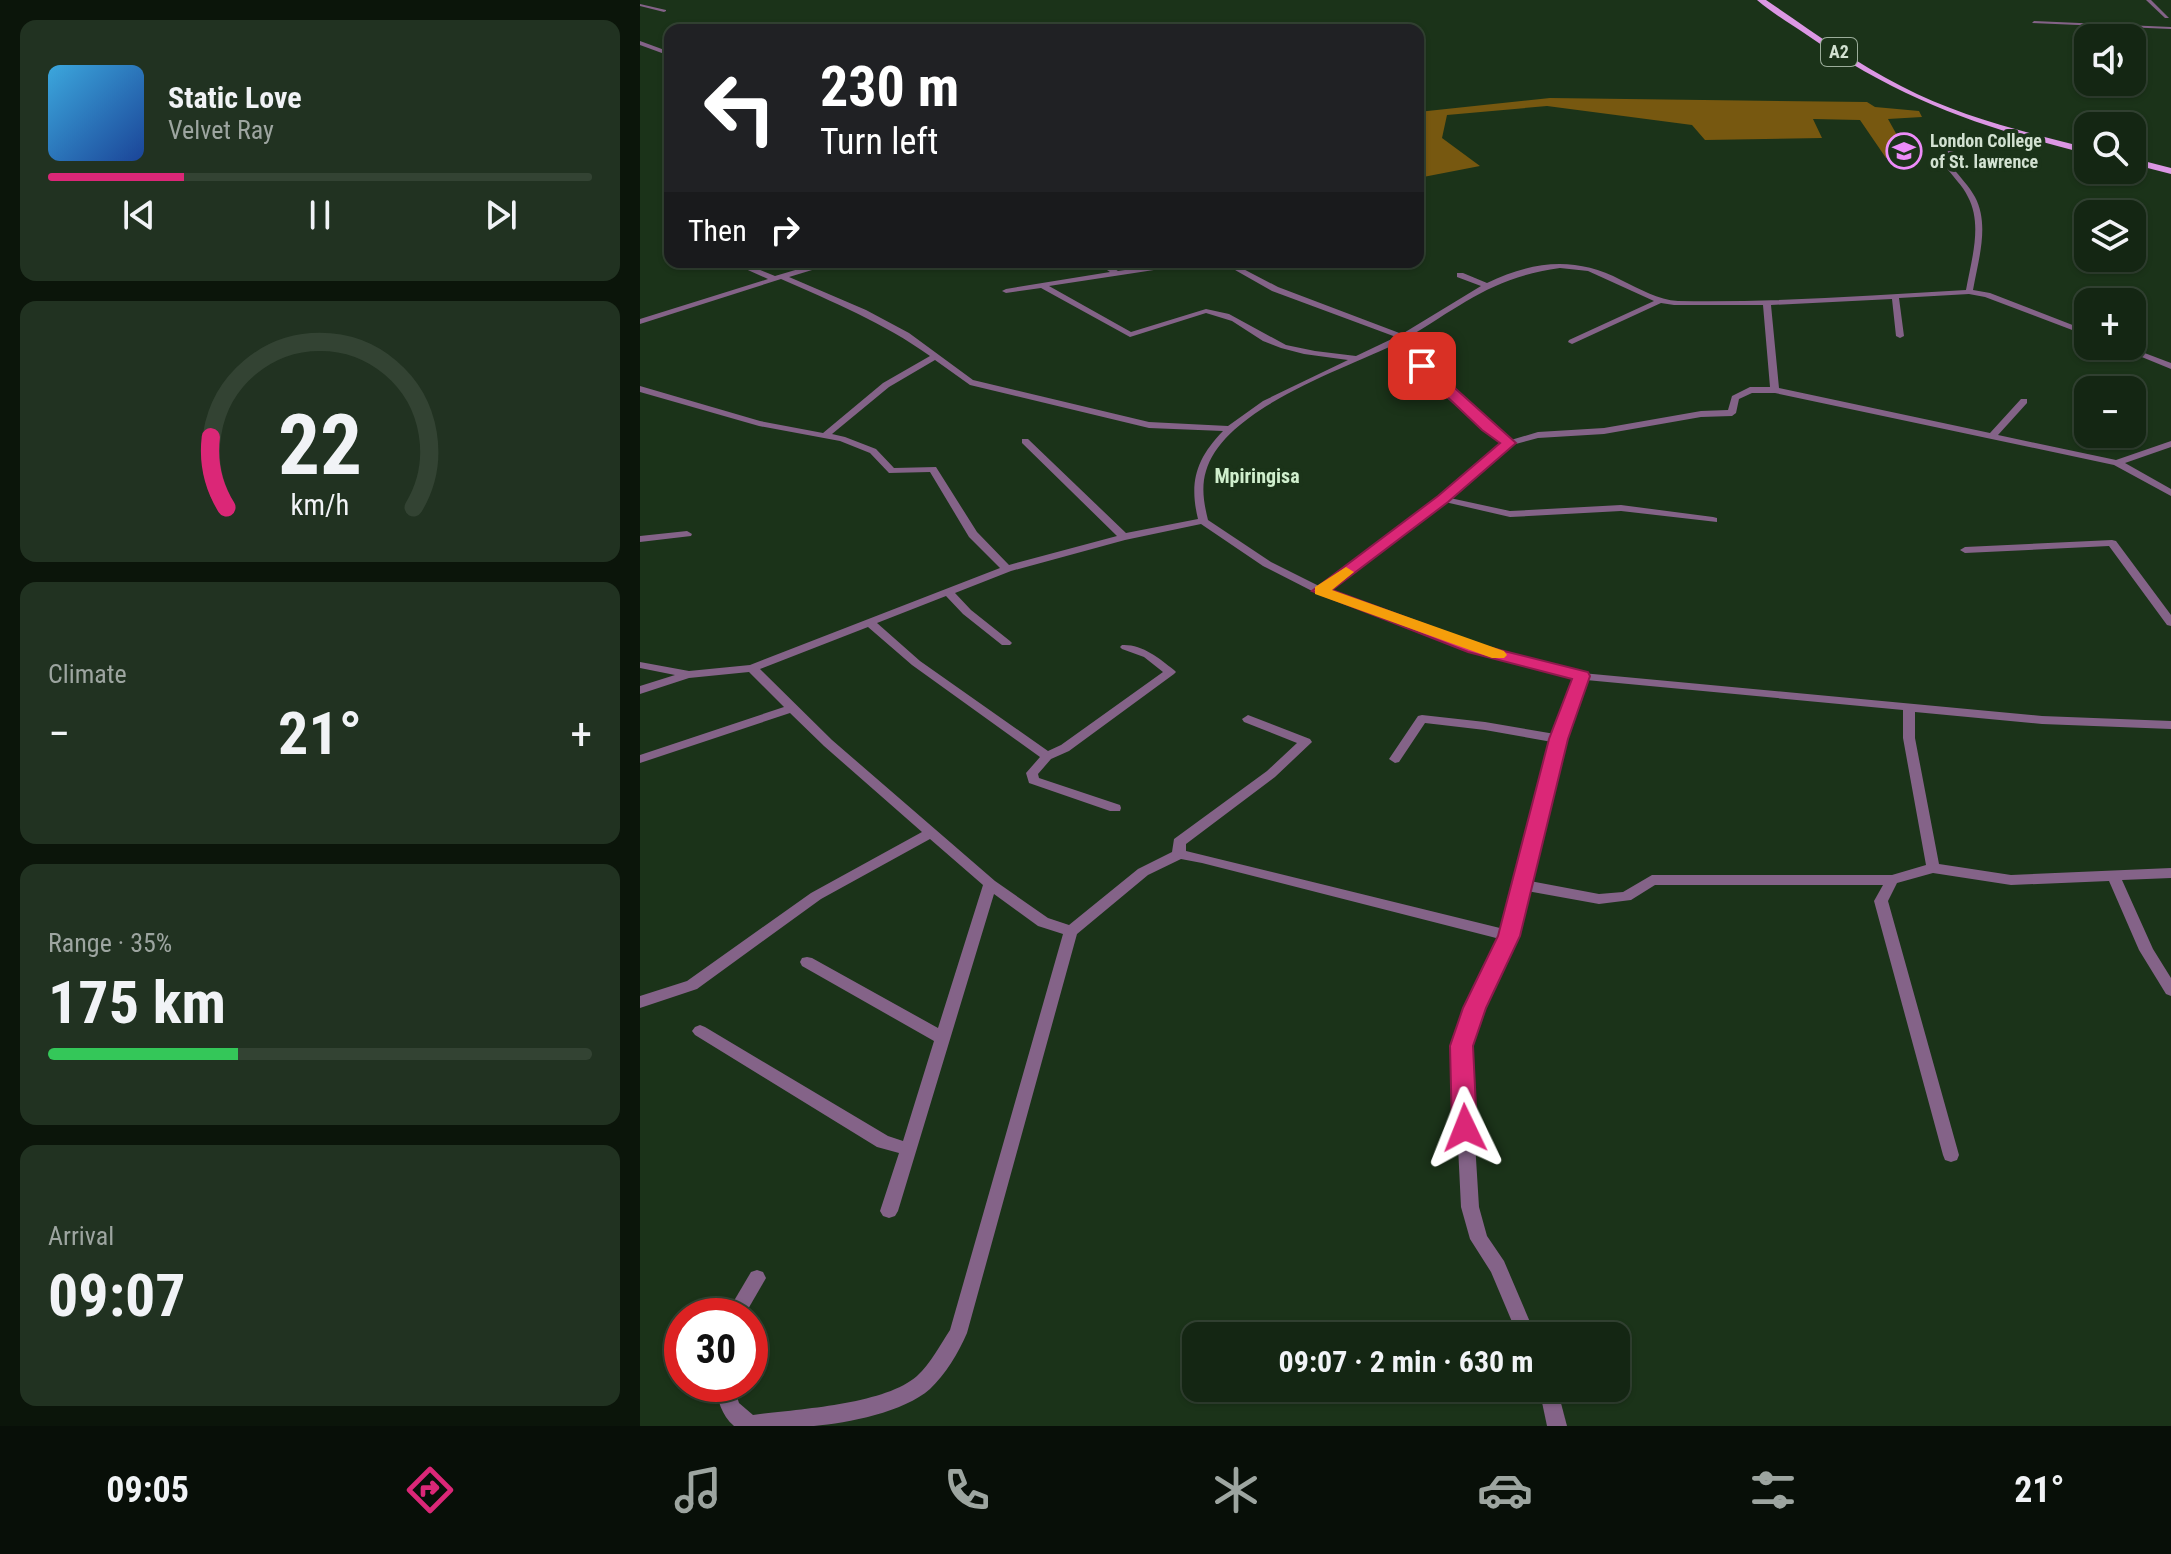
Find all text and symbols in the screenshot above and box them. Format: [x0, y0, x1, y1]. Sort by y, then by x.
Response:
map controls [2074, 24, 2146, 448]
button: sound [2074, 24, 2146, 96]
road number: A2 [1821, 38, 1857, 66]
text: 230 m [820, 54, 959, 120]
icon: left [688, 56, 792, 160]
text: Static Love [168, 80, 302, 115]
button: search [2074, 112, 2146, 184]
text: Velvet Ray [168, 115, 274, 145]
text: Turn left [820, 121, 938, 163]
place label: London College of St. lawrence [1930, 130, 2042, 172]
school or university icon: London College of St. lawrence [1885, 132, 1923, 170]
icon: previous [117, 193, 161, 237]
icon: pause [298, 193, 342, 237]
icon: next [479, 193, 523, 237]
button: layers [2074, 200, 2146, 272]
icon: right [763, 208, 807, 252]
text: Then [688, 213, 747, 248]
button: + [2074, 288, 2146, 360]
pin [1388, 332, 1456, 400]
icon: arrive [1400, 344, 1444, 388]
button: − [2074, 376, 2146, 448]
text: 22 [278, 396, 362, 493]
district label: Mpiringisa [1214, 464, 1300, 488]
text: km/h [291, 488, 349, 522]
text: Climate [48, 659, 127, 689]
text: 21° [278, 698, 362, 769]
text: − [48, 708, 70, 760]
text: + [570, 708, 592, 760]
text: Range · 35% [48, 928, 172, 958]
text: 175 km [48, 967, 226, 1038]
position arrow [1423, 1086, 1507, 1170]
text: Arrival [48, 1221, 114, 1251]
text: 09:07 [48, 1260, 186, 1331]
speed limit sign: 30 [664, 1298, 768, 1402]
text: 09:07 · 2 min · 630 m [1279, 1344, 1533, 1379]
icon: directions [402, 1462, 458, 1518]
icon: music [670, 1462, 726, 1518]
icon: phone [939, 1462, 995, 1518]
icon: climate [1208, 1462, 1264, 1518]
icon: car [1477, 1462, 1533, 1518]
icon: filters [1745, 1462, 1801, 1518]
text: 09:05 [106, 1469, 189, 1511]
text: 21° [2014, 1469, 2065, 1511]

